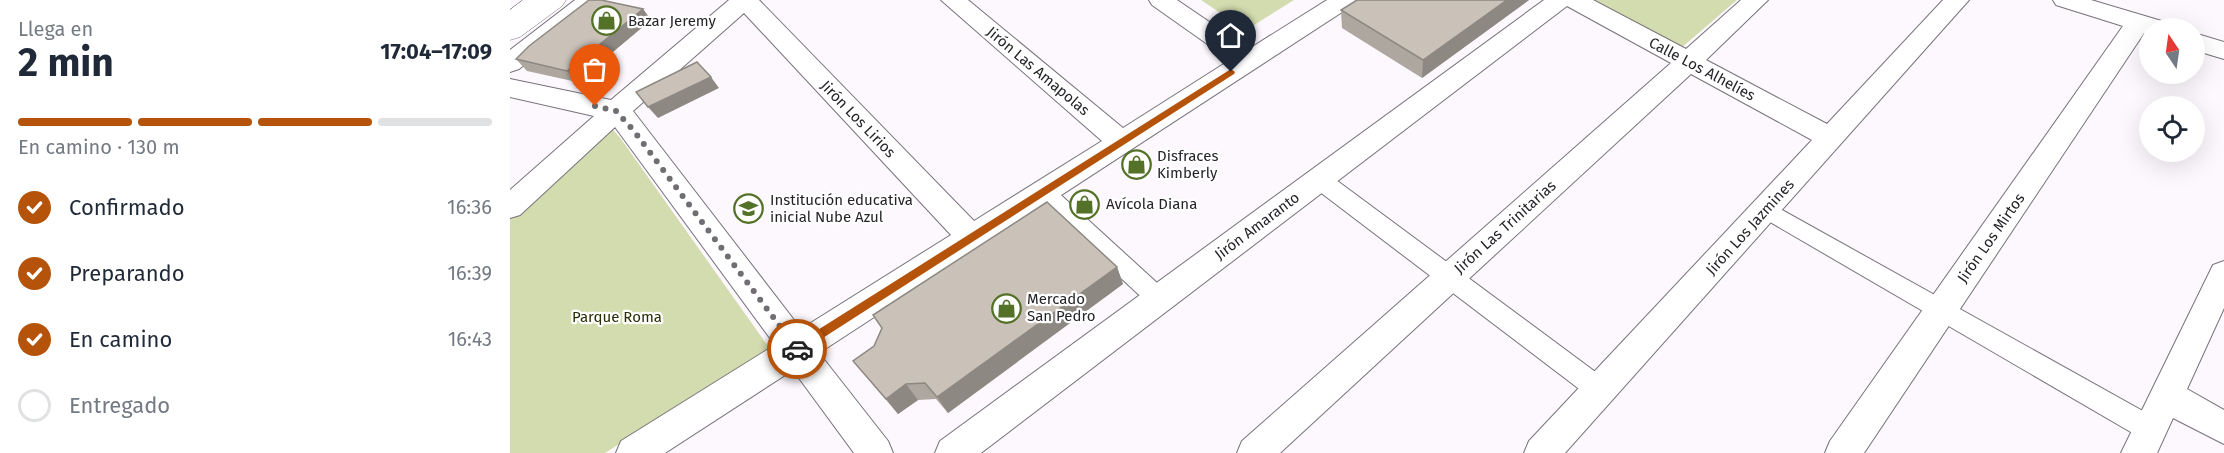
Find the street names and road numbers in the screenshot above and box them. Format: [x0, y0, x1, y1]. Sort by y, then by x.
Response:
street label: Jirón Las Amapolas [983, 23, 1093, 119]
street label: Calle Los Alhelíes [1646, 33, 1758, 105]
street label: Jirón Los Lirios [817, 77, 899, 161]
street label: Jirón Los Jazmines [1702, 175, 1798, 279]
street label: Jirón Las Trinitarias [1450, 177, 1560, 277]
street label: Jirón Amaranto [1211, 188, 1303, 264]
street label: Jirón Los Mirtos [1953, 190, 2029, 286]

